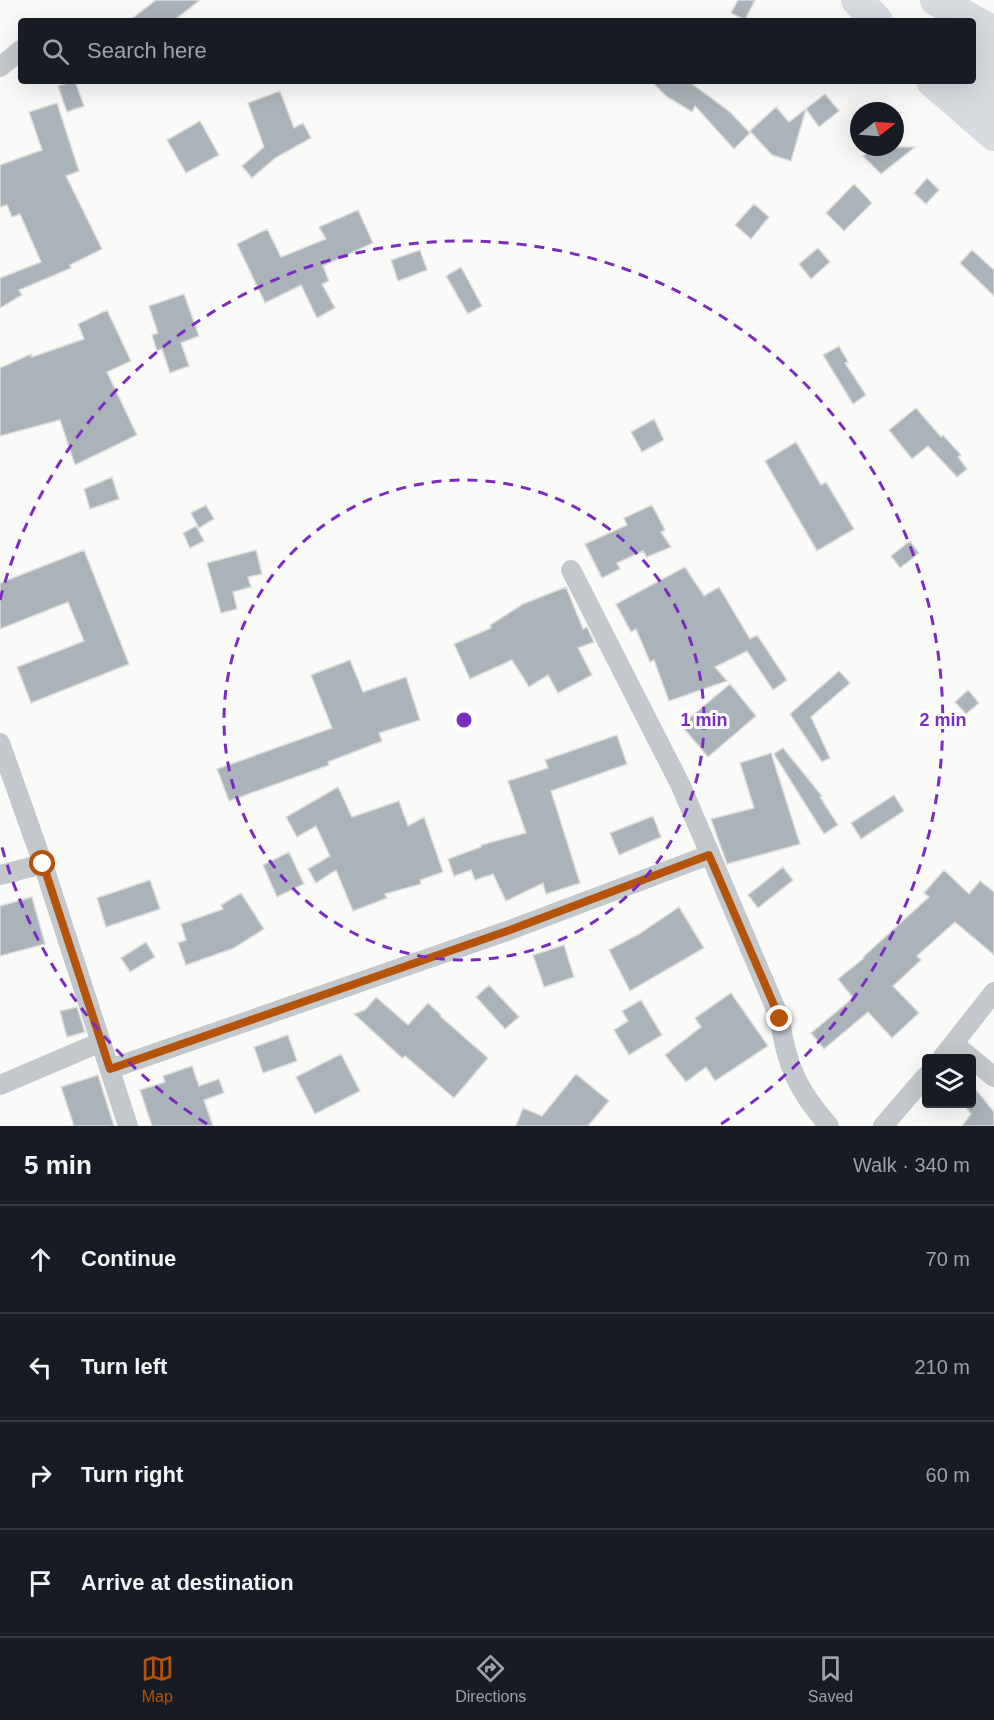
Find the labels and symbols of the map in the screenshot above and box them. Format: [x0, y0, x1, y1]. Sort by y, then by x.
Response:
north arrow [850, 102, 904, 156]
centre of rings [454, 710, 474, 730]
text: 1 min [680, 710, 728, 730]
text: 2 min [919, 710, 967, 730]
route start [29, 850, 55, 876]
route end [766, 1005, 792, 1031]

